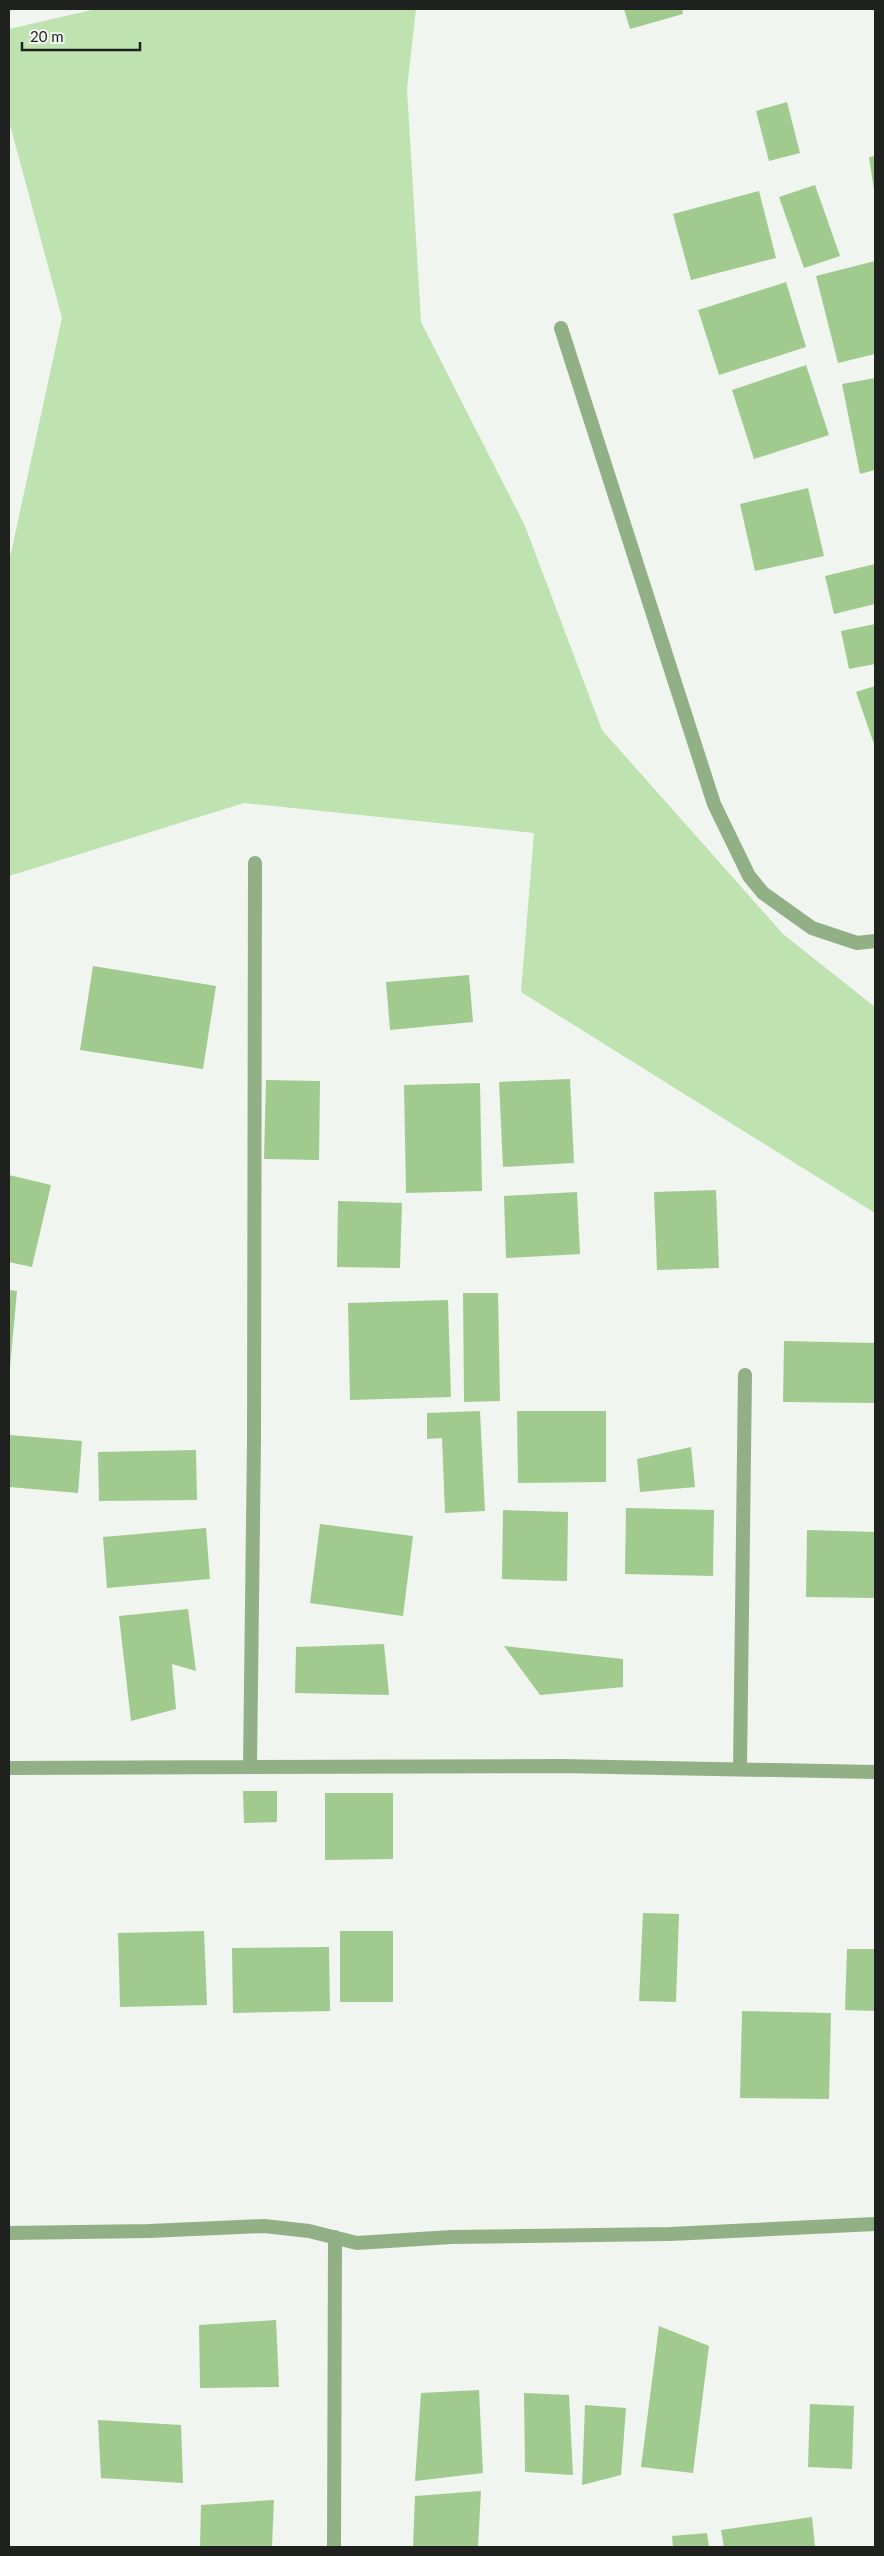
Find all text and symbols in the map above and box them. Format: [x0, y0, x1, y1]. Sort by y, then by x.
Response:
scale bar [22, 20, 140, 52]
text: 20 m [30, 27, 64, 45]

